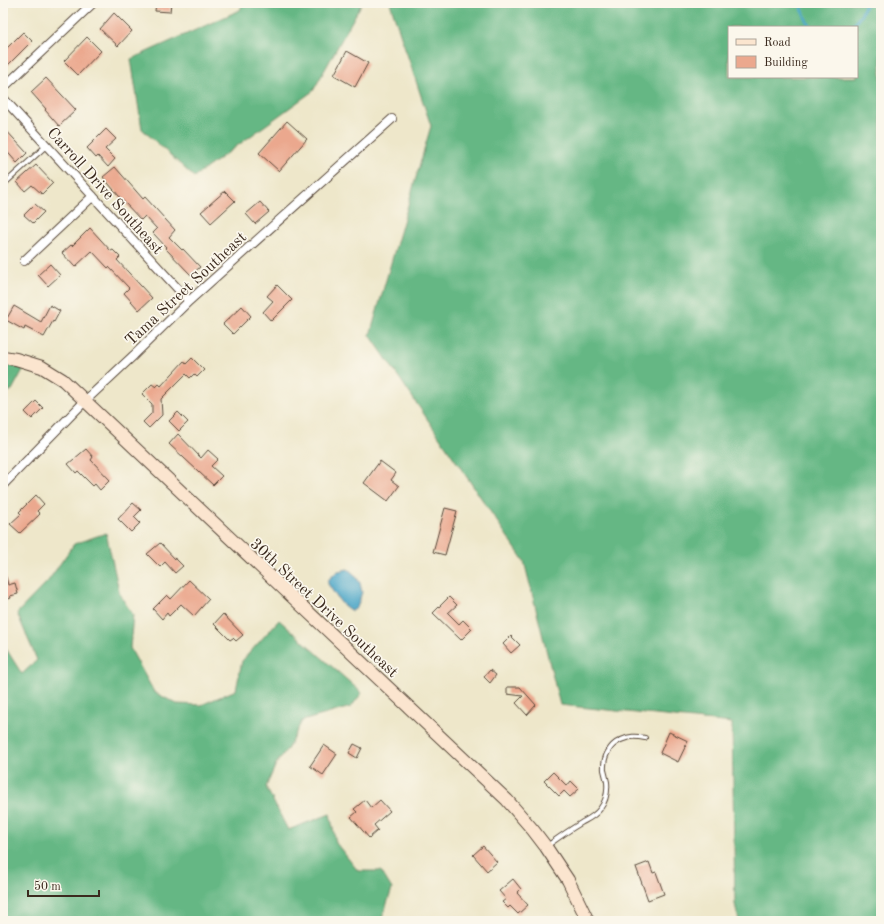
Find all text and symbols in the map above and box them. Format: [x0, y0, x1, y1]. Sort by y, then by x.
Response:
legend [728, 26, 858, 78]
text: Road [764, 37, 791, 49]
text: Building [764, 57, 808, 69]
street label: Carroll Drive Southeast [44, 125, 166, 258]
street label: Tama Street Southeast [123, 229, 250, 350]
street label: 30th Street Drive Southeast [247, 536, 401, 681]
scale bar [28, 872, 99, 898]
text: 50 m [34, 880, 61, 893]

